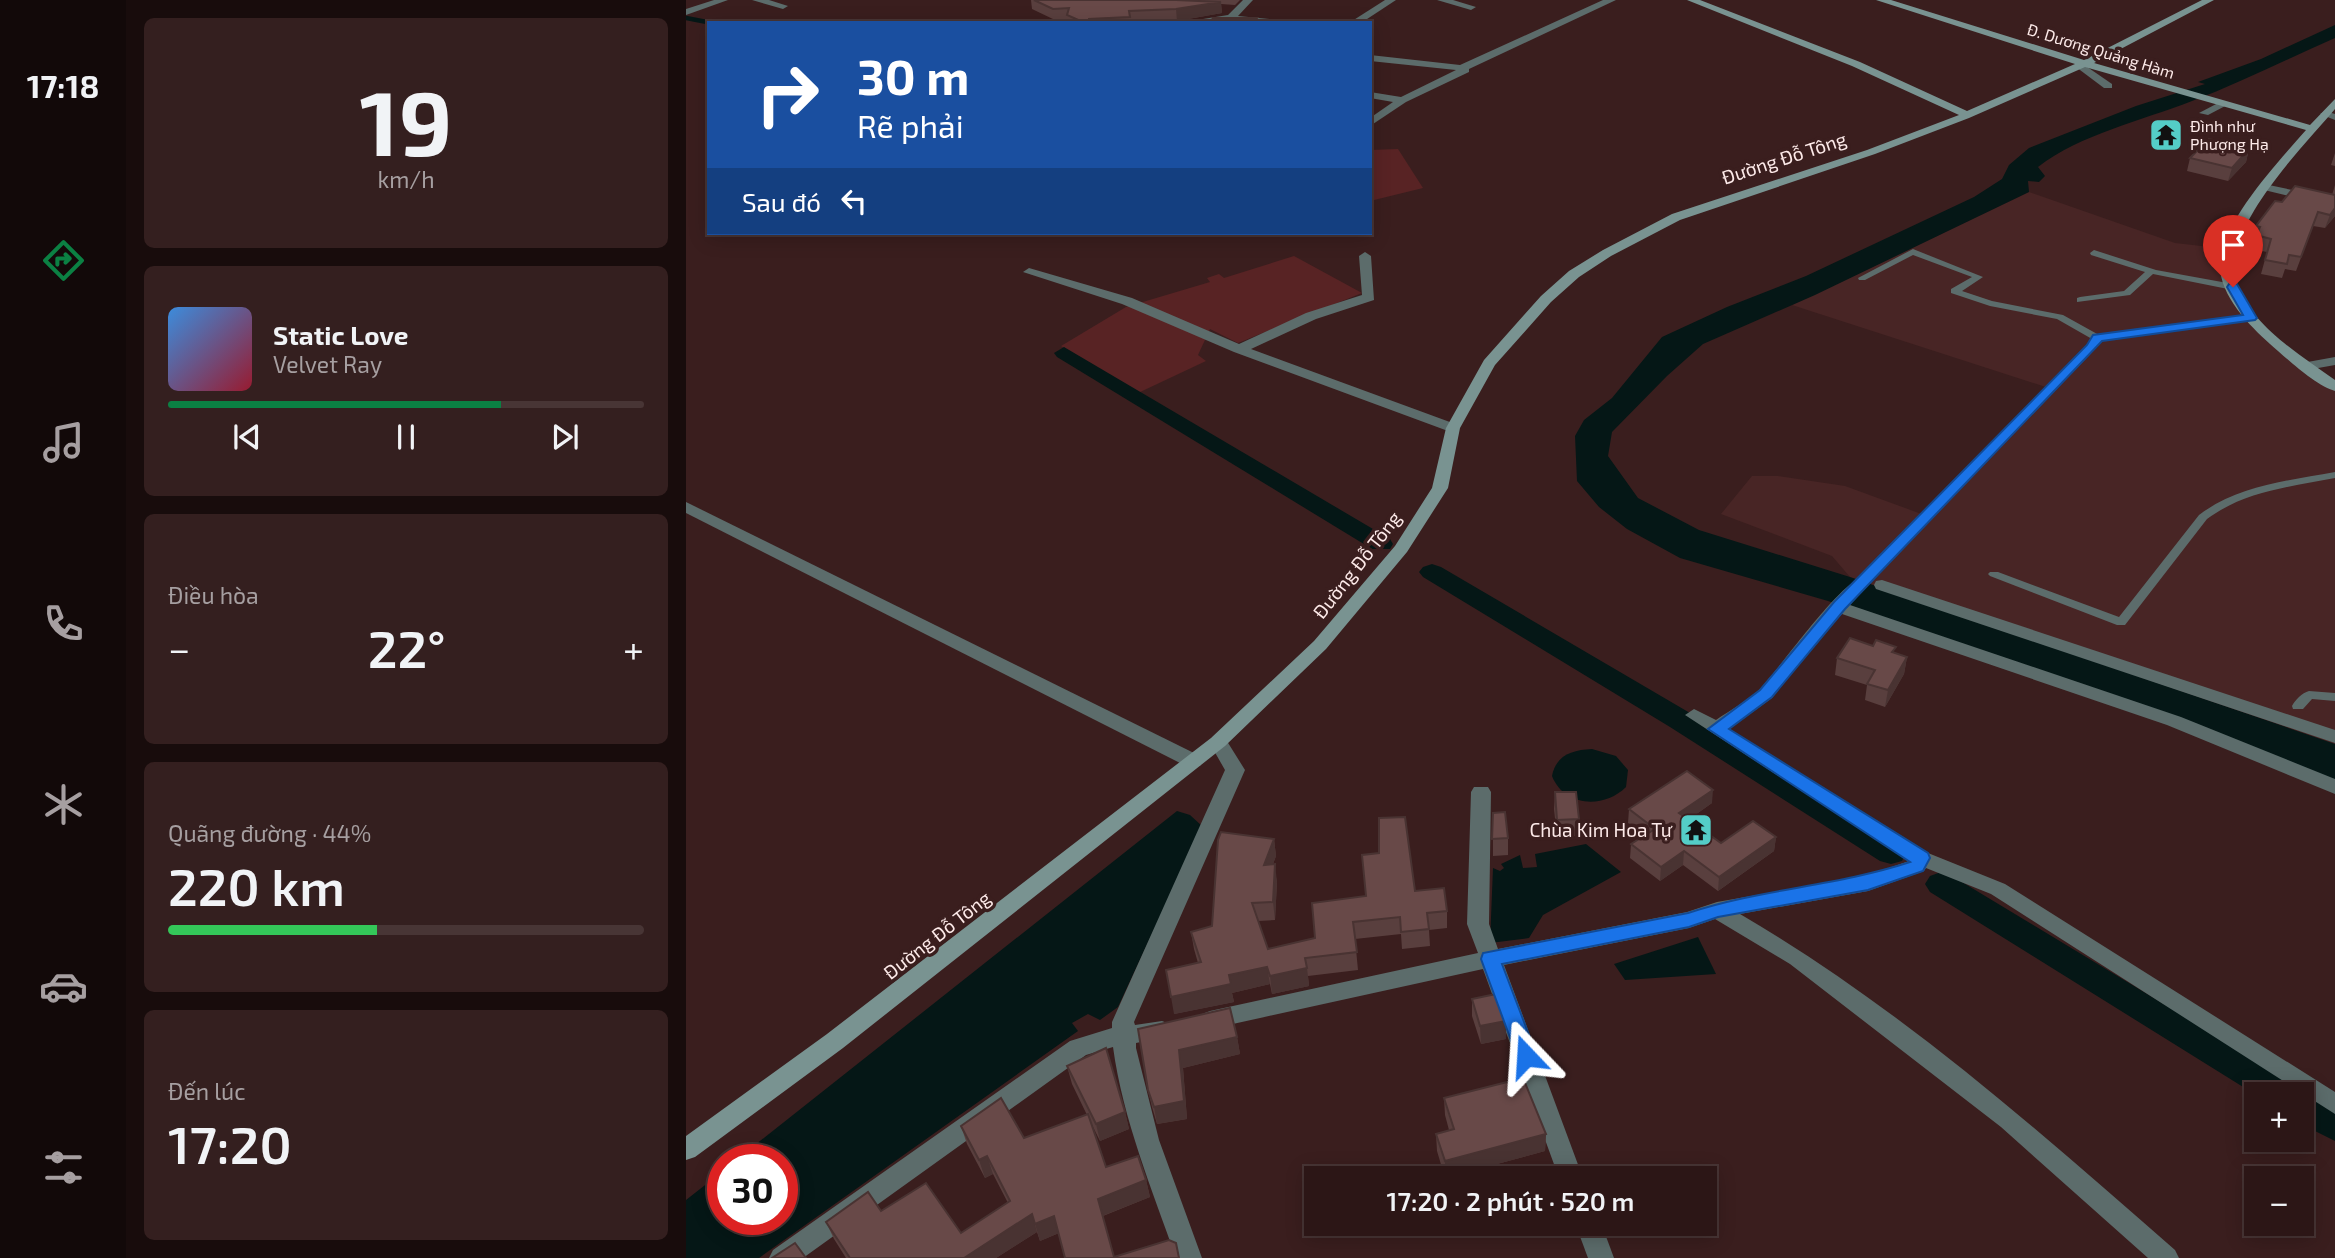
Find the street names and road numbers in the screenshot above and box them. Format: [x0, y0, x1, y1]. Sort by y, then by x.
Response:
street label: Đ. Dương Quảng Hàm [2025, 19, 2177, 83]
street label: Đường Đỗ Tông [1719, 126, 1849, 188]
street label: Đường Đỗ Tông [1308, 506, 1406, 623]
street label: Đường Đỗ Tông [879, 885, 995, 984]

